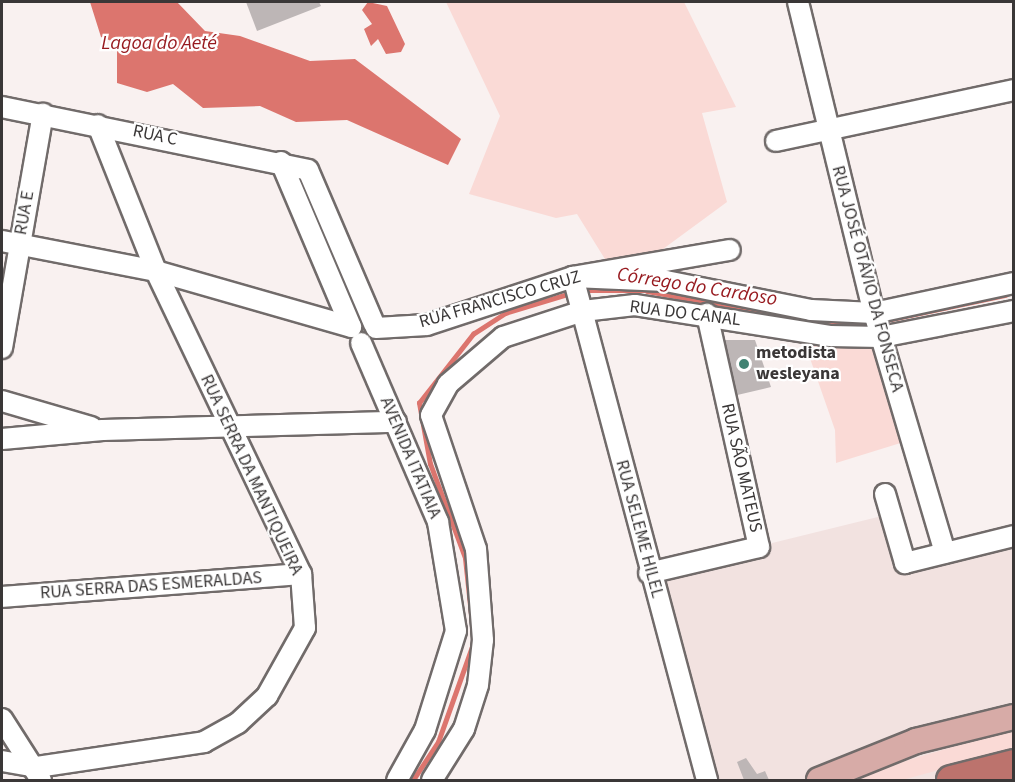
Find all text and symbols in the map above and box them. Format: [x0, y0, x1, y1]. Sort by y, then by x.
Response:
water label: Lagoa do Aeté [101, 31, 217, 55]
street label: RUA C [131, 121, 179, 151]
street label: RUA JOSÉ OTÁVIO DA FONSECA [826, 163, 908, 395]
street label: RUA E [11, 189, 39, 237]
water label: Córrego do Cardoso [615, 262, 779, 312]
street label: RUA FRANCISCO CRUZ [417, 267, 583, 333]
street label: RUA DO CANAL [628, 296, 742, 332]
place label: metodista wesleyana [756, 343, 840, 386]
marker: metodista wesleyana [737, 357, 751, 371]
street label: RUA SERRA DA MANTIQUEIRA [195, 371, 307, 579]
street label: AVENIDA ITATIAIA [375, 394, 445, 522]
street label: RUA SÃO MATEUS [716, 401, 766, 535]
street label: RUA SELEME HILEL [610, 458, 668, 600]
street label: RUA SERRA DAS ESMERALDAS [39, 567, 263, 605]

